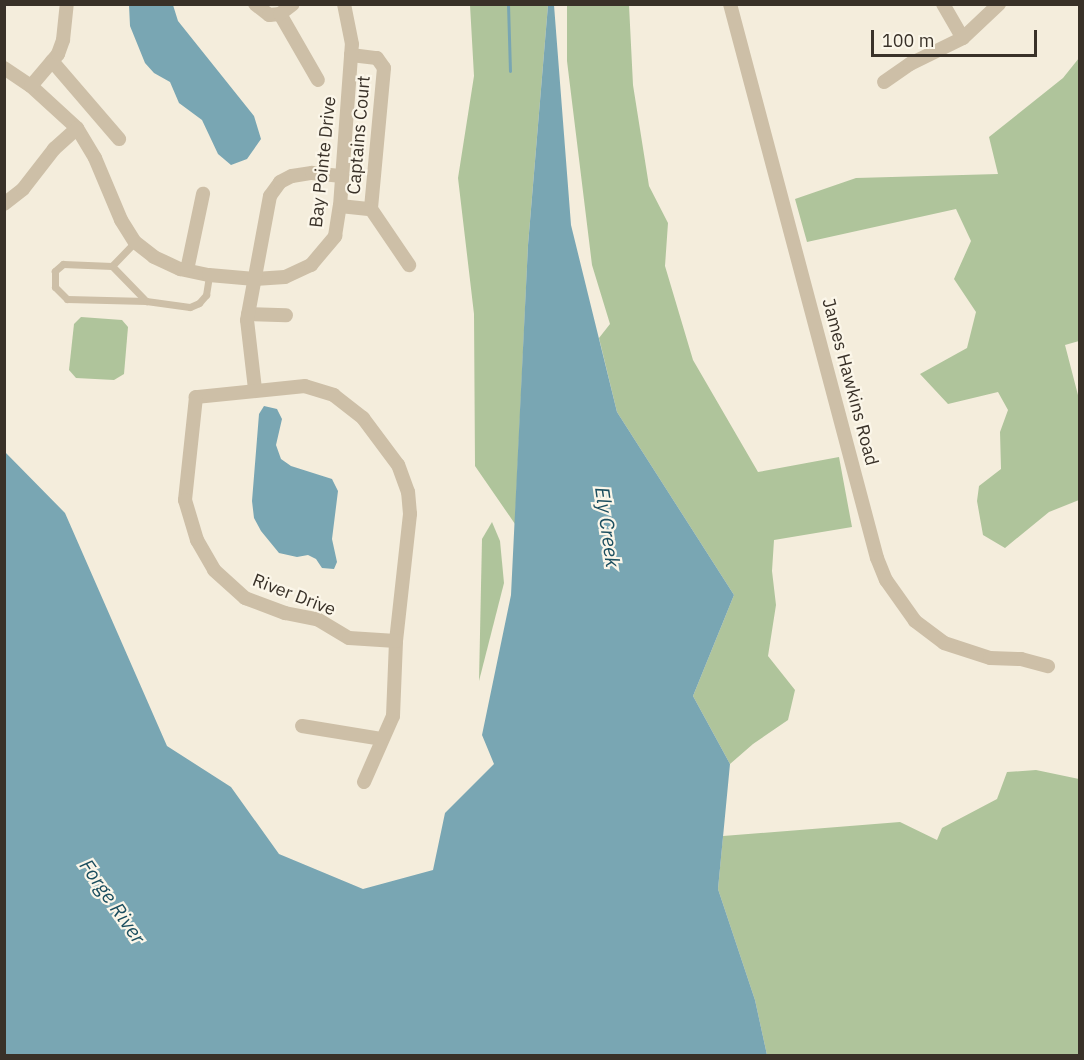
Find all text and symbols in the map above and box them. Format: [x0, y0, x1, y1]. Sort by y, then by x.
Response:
scale bar [874, 18, 1040, 56]
text: 100 m [882, 29, 934, 52]
street label: Captains Court [343, 75, 375, 195]
street label: Bay Pointe Drive [305, 95, 341, 229]
street label: James Hawkins Road [817, 296, 883, 468]
water label: Ely Creek [590, 485, 626, 569]
street label: River Drive [249, 569, 339, 621]
water label: Forge River [75, 854, 151, 948]

